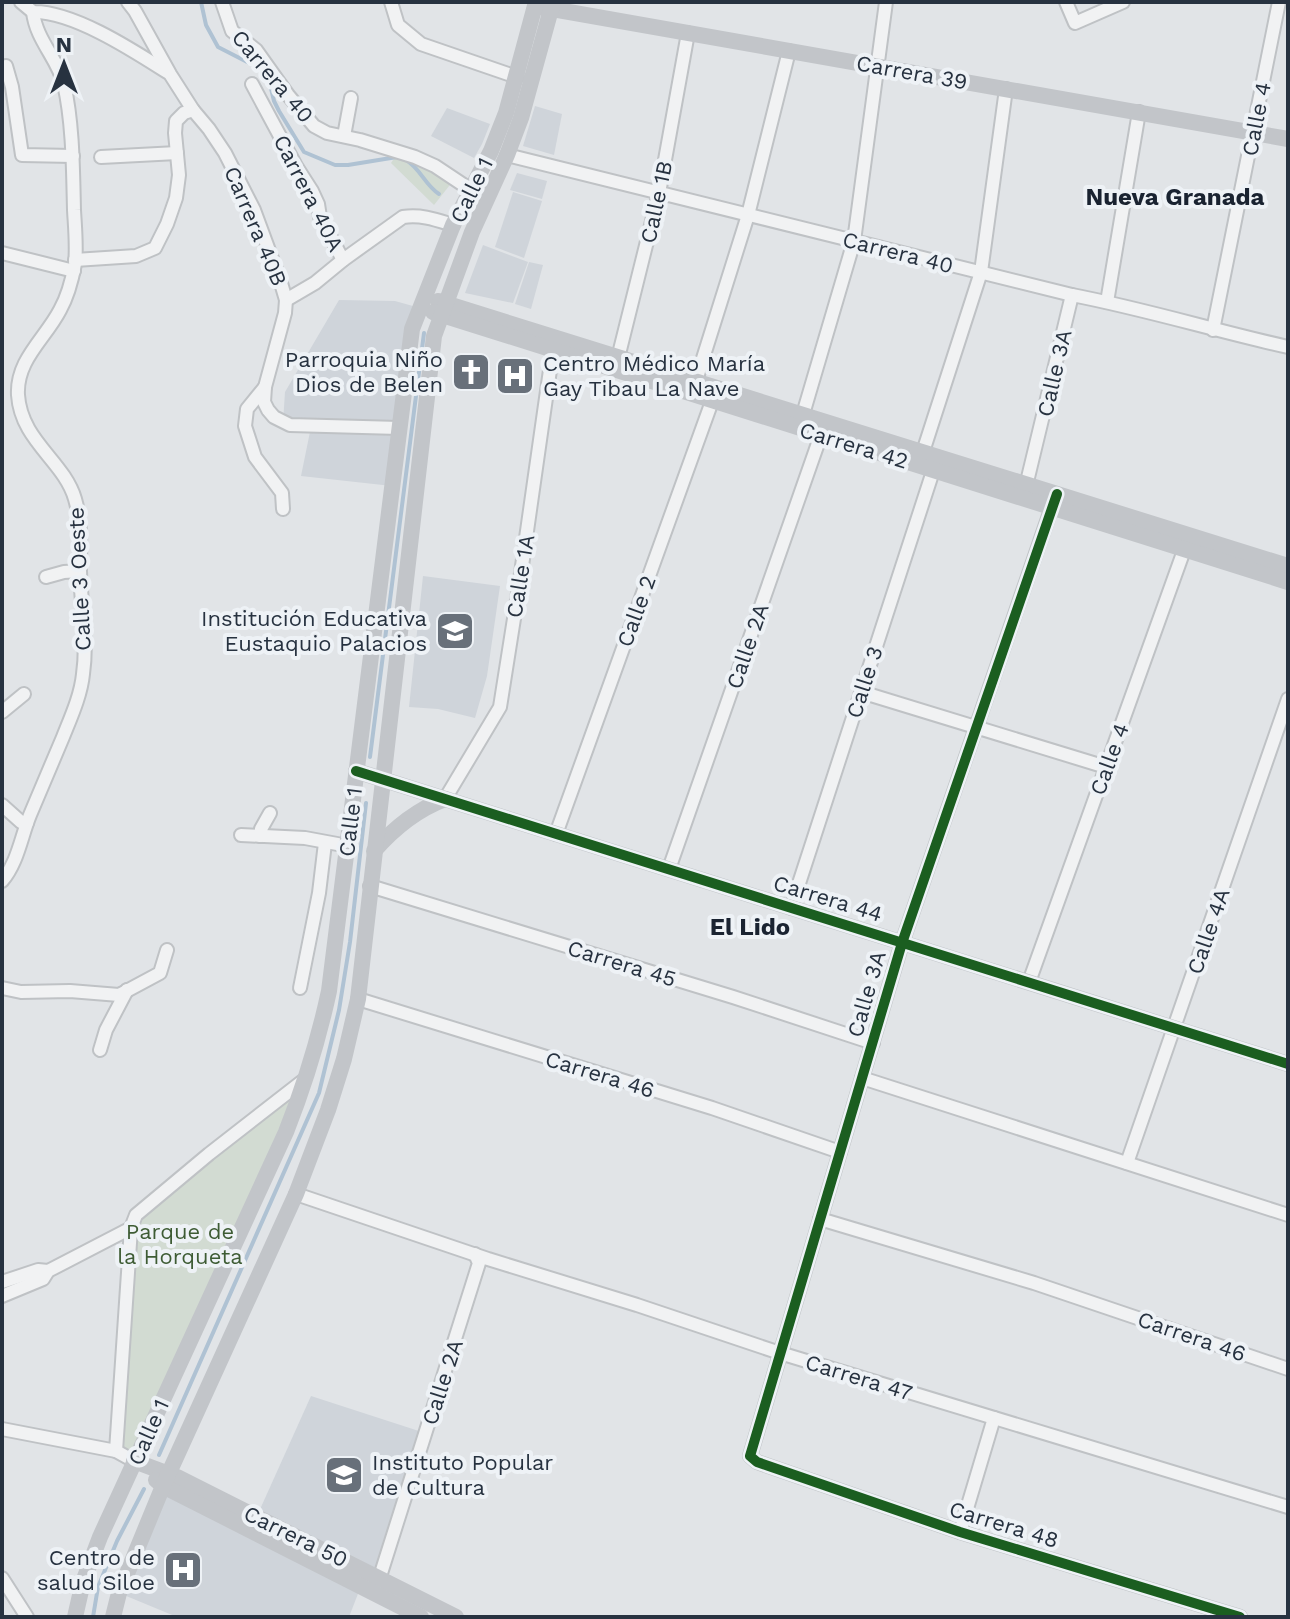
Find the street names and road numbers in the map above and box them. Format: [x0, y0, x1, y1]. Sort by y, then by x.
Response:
street label: Carrera 40 [227, 25, 319, 128]
street label: Carrera 39 [854, 50, 969, 95]
street label: Calle 4 [1237, 80, 1276, 158]
street label: Carrera 40A [268, 131, 349, 256]
street label: Calle 1 [445, 154, 498, 227]
street label: Calle 1B [636, 159, 677, 246]
street label: Carrera 40B [219, 163, 292, 290]
street label: Carrera 40 [840, 227, 956, 278]
street label: Calle 3A [1032, 327, 1077, 419]
street label: Carrera 42 [797, 417, 911, 474]
street label: Calle 3 Oeste [63, 506, 96, 652]
street label: Calle 1A [502, 533, 539, 619]
street label: Calle 2 [612, 572, 661, 650]
street label: Calle 2A [721, 600, 774, 692]
street label: Calle 3 [841, 643, 888, 721]
street label: Calle 4 [1085, 720, 1134, 799]
street label: Calle 1 [334, 786, 367, 858]
street label: Carrera 44 [770, 870, 885, 927]
street label: Calle 4A [1182, 885, 1235, 977]
street label: Carrera 45 [565, 935, 679, 992]
street label: Calle 3A [842, 948, 891, 1040]
street label: Carrera 46 [542, 1046, 657, 1103]
street label: Carrera 46 [1134, 1306, 1249, 1367]
street label: Calle 2A [417, 1336, 468, 1428]
street label: Carrera 47 [802, 1349, 915, 1406]
street label: Calle 1 [123, 1395, 174, 1469]
street label: Carrera 48 [946, 1496, 1062, 1553]
street label: Carrera 50 [240, 1501, 352, 1572]

